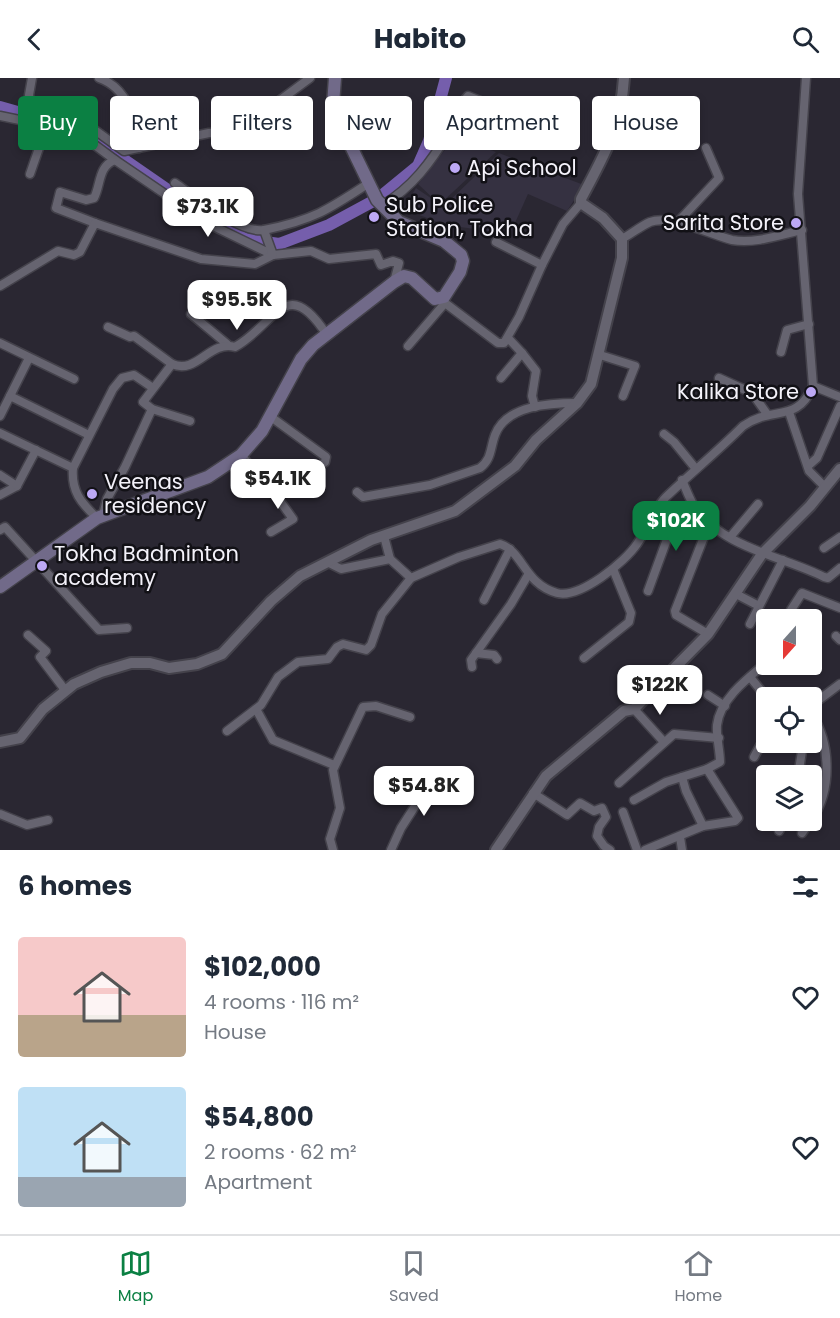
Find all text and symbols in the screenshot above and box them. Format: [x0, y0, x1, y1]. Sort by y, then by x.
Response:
text: Habito [374, 20, 466, 57]
icon: back [18, 23, 51, 56]
icon: search [789, 23, 822, 56]
chip: Buy [18, 96, 98, 150]
chip: Rent [110, 96, 199, 150]
chip: Filters [211, 96, 313, 150]
chip: New [325, 96, 412, 150]
chip: Apartment [424, 96, 580, 150]
chip: House [592, 96, 700, 150]
place label: Api School [467, 153, 577, 182]
marker: Api School [448, 161, 462, 175]
pin: $73.1K [159, 187, 257, 238]
place label: Sub Police Station, Tokha [386, 190, 533, 243]
text: $73.1K [176, 192, 240, 220]
place label: Sarita Store [663, 208, 784, 237]
marker: Sub Police Station, Tokha [367, 210, 381, 224]
marker: Sarita Store [789, 216, 803, 230]
pin: $95.5K [188, 280, 286, 331]
text: $95.5K [201, 285, 273, 313]
place label: Kalika Store [677, 377, 799, 406]
marker: Kalika Store [804, 385, 818, 399]
pin: $54.1K [229, 459, 327, 510]
text: $54.1K [245, 464, 311, 492]
place label: Veenas residency [104, 467, 206, 520]
marker: Veenas residency [85, 487, 99, 501]
pin: $102K [634, 501, 718, 552]
text: $102K [646, 506, 706, 534]
place label: Tokha Badminton academy [54, 539, 239, 592]
marker: Tokha Badminton academy [35, 559, 49, 573]
north arrow [756, 609, 822, 675]
map controls [756, 609, 822, 831]
pin: $122K [618, 665, 702, 716]
text: $122K [631, 670, 689, 698]
button: locate [756, 687, 822, 753]
button: layers [756, 765, 822, 831]
pin: $54.8K [375, 766, 473, 817]
text: $54.8K [388, 771, 460, 799]
text: 6 homes [18, 868, 132, 904]
icon: filters [789, 870, 822, 903]
text: $102,000 [204, 949, 321, 985]
icon: home [66, 961, 138, 1033]
icon: heart [789, 981, 822, 1014]
text: 4 rooms · 116 m² [204, 988, 359, 1016]
text: House [204, 1018, 266, 1046]
text: $54,800 [204, 1099, 314, 1135]
icon: home [66, 1111, 138, 1183]
icon: heart [789, 1131, 822, 1164]
text: 2 rooms · 62 m² [204, 1138, 357, 1166]
text: Apartment [204, 1168, 312, 1196]
tab: Map [118, 1247, 153, 1308]
tab: Saved [389, 1247, 439, 1308]
tab: Home [674, 1247, 722, 1308]

